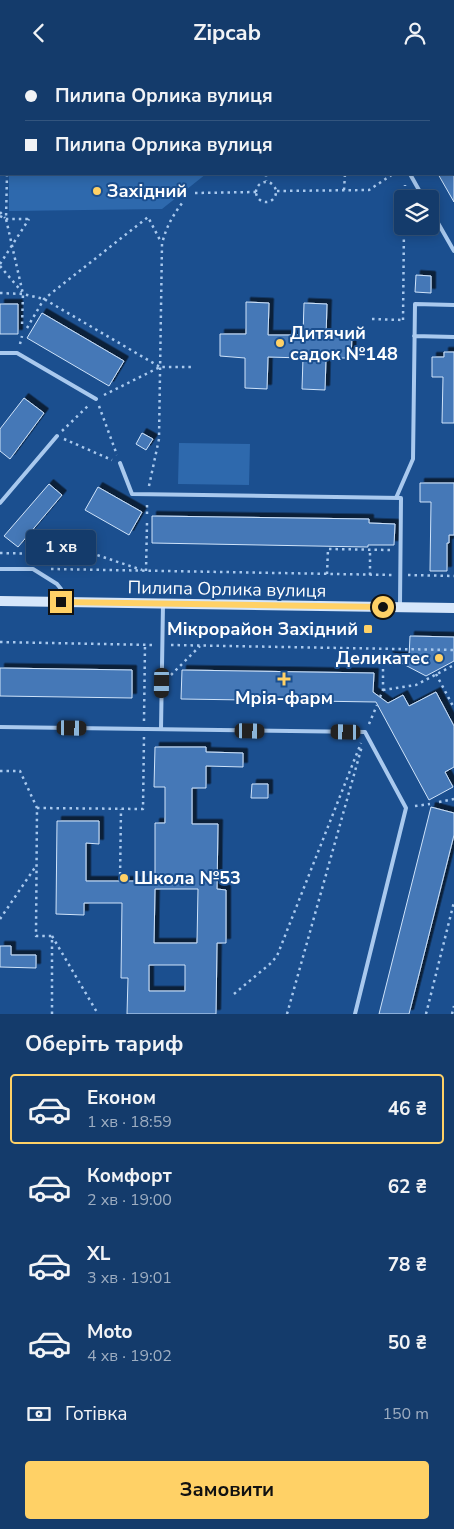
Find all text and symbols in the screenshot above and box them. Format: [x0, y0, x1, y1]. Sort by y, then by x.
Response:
text: Zipcab [193, 18, 261, 48]
icon: back [25, 19, 53, 47]
icon: person [401, 19, 429, 47]
text: Пилипа Орлика вулиця [55, 83, 273, 109]
text: Пилипа Орлика вулиця [55, 132, 273, 158]
place label: Західний [107, 179, 187, 203]
marker: Західний [91, 185, 103, 197]
map controls [394, 190, 439, 235]
button: layers [394, 190, 439, 235]
place label: Дитячий садок №148 [290, 321, 398, 366]
marker: Дитячий садок №148 [274, 337, 286, 349]
callout: 1 хв [26, 529, 96, 565]
text: 1 хв [45, 536, 77, 558]
street label: Пилипа Орлика вулиця [127, 575, 327, 603]
route end [50, 591, 72, 613]
route start [372, 596, 394, 618]
place label: Мікрорайон Західний [167, 617, 358, 641]
marker: Мікрорайон Західний [362, 623, 374, 635]
place label: Деликатес [336, 646, 429, 670]
marker: Деликатес [433, 652, 445, 664]
car [154, 668, 169, 698]
marker: Мрія-фарм [278, 673, 290, 685]
place label: Мрія-фарм [235, 686, 333, 710]
car [56, 720, 87, 736]
car [234, 723, 265, 739]
car [330, 724, 361, 740]
place label: Школа №53 [134, 866, 241, 890]
marker: Школа №53 [118, 872, 130, 884]
text: Оберіть тариф [25, 1029, 183, 1059]
text: Економ [87, 1085, 156, 1111]
icon: car [27, 1087, 72, 1132]
text: 46 ₴ [388, 1096, 427, 1122]
text: 1 хв · 18:59 [87, 1111, 172, 1133]
text: Комфорт [87, 1163, 172, 1189]
icon: car [27, 1165, 72, 1210]
text: 62 ₴ [388, 1174, 427, 1200]
text: 2 хв · 19:00 [87, 1189, 172, 1211]
text: XL [87, 1241, 110, 1267]
icon: car [27, 1243, 72, 1288]
text: 78 ₴ [388, 1252, 427, 1278]
text: 3 хв · 19:01 [87, 1267, 172, 1289]
text: Moto [87, 1319, 133, 1345]
icon: car [27, 1321, 72, 1366]
text: 50 ₴ [388, 1330, 427, 1356]
text: 4 хв · 19:02 [87, 1345, 172, 1367]
icon: cash [25, 1400, 53, 1428]
text: Готівка [65, 1401, 127, 1427]
text: 150 m [382, 1403, 429, 1425]
button: Замовити [25, 1461, 429, 1519]

